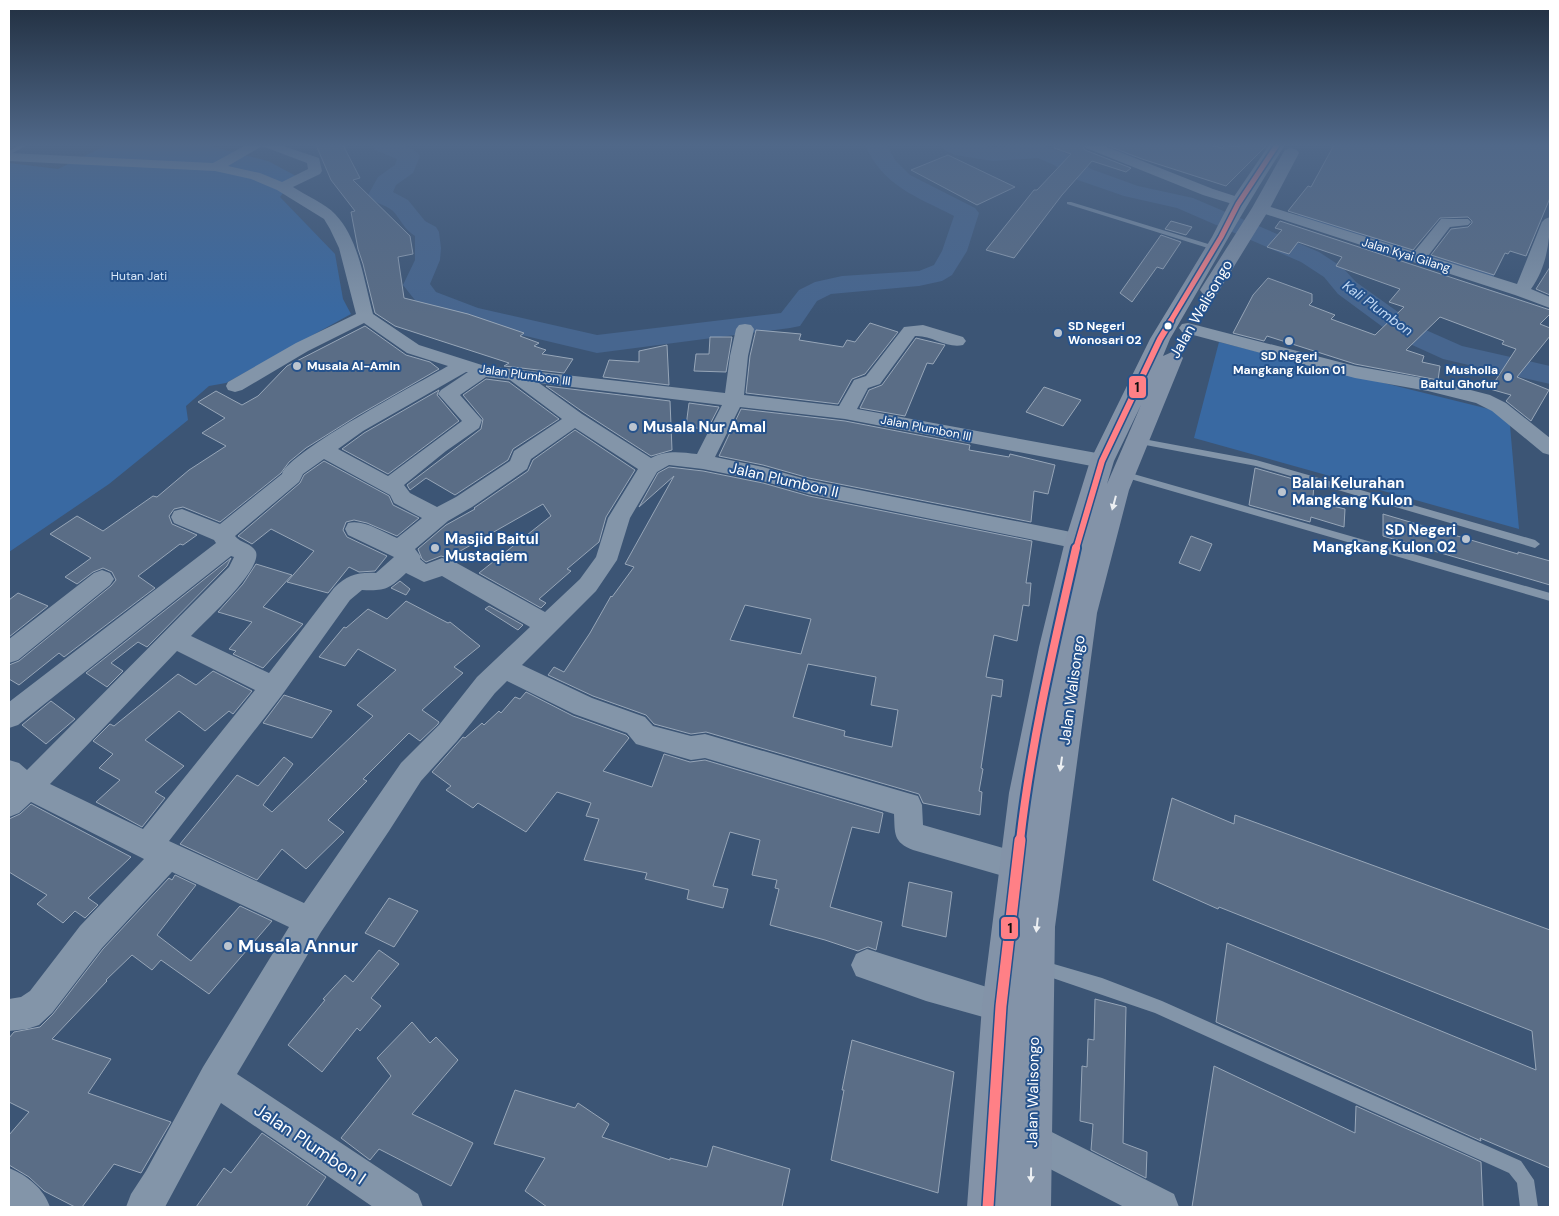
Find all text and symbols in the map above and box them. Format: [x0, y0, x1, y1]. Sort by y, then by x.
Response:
street label: Jalan Kyai Gilang [1360, 234, 1453, 276]
street label: Jalan Walisongo [1165, 256, 1237, 362]
park label: Hutan Jati [111, 268, 167, 284]
water label: Kali Plumbon [1339, 276, 1417, 340]
place label: SD Negeri Wonosari 02 [1068, 318, 1141, 348]
unlabelled marker [1163, 321, 1173, 331]
marker: SD Negeri Wonosari 02 [1052, 327, 1064, 339]
marker: SD Negeri Mangkang Kulon 01 [1283, 335, 1295, 347]
place label: SD Negeri Mangkang Kulon 01 [1233, 348, 1345, 378]
place label: Musala Al-Amin [307, 358, 400, 374]
marker: Musala Al-Amin [291, 360, 303, 372]
street label: Jalan Plumbon III [478, 361, 572, 389]
place label: Musholla Baitul Ghofur [1421, 362, 1498, 392]
marker: Musholla Baitul Ghofur [1502, 371, 1514, 383]
line badge: 1 [1128, 375, 1147, 399]
text: 1 [1134, 378, 1140, 396]
street label: Jalan Plumbon III [879, 411, 973, 445]
place label: Musala Nur Amal [643, 417, 766, 437]
marker: Musala Nur Amal [627, 421, 639, 433]
street label: Jalan Plumbon II [727, 458, 841, 502]
place label: Balai Kelurahan Mangkang Kulon [1292, 473, 1413, 510]
marker: Balai Kelurahan Mangkang Kulon [1276, 486, 1288, 498]
one-way arrow [1110, 495, 1118, 510]
place label: SD Negeri Mangkang Kulon 02 [1313, 520, 1456, 557]
place label: Masjid Baitul Mustaqiem [445, 529, 539, 566]
marker: SD Negeri Mangkang Kulon 02 [1460, 533, 1472, 545]
marker: Masjid Baitul Mustaqiem [429, 542, 441, 554]
street label: Jalan Walisongo [1054, 634, 1090, 746]
one-way arrow [1057, 757, 1065, 773]
line badge: 1 [1000, 916, 1019, 940]
one-way arrow [1033, 917, 1041, 933]
text: 1 [1007, 919, 1013, 937]
place label: Musala Annur [238, 934, 358, 958]
marker: Musala Annur [222, 940, 234, 952]
street label: Jalan Walisongo [1022, 1036, 1044, 1148]
street label: Jalan Plumbon I [249, 1098, 371, 1190]
one-way arrow [1027, 1167, 1035, 1183]

